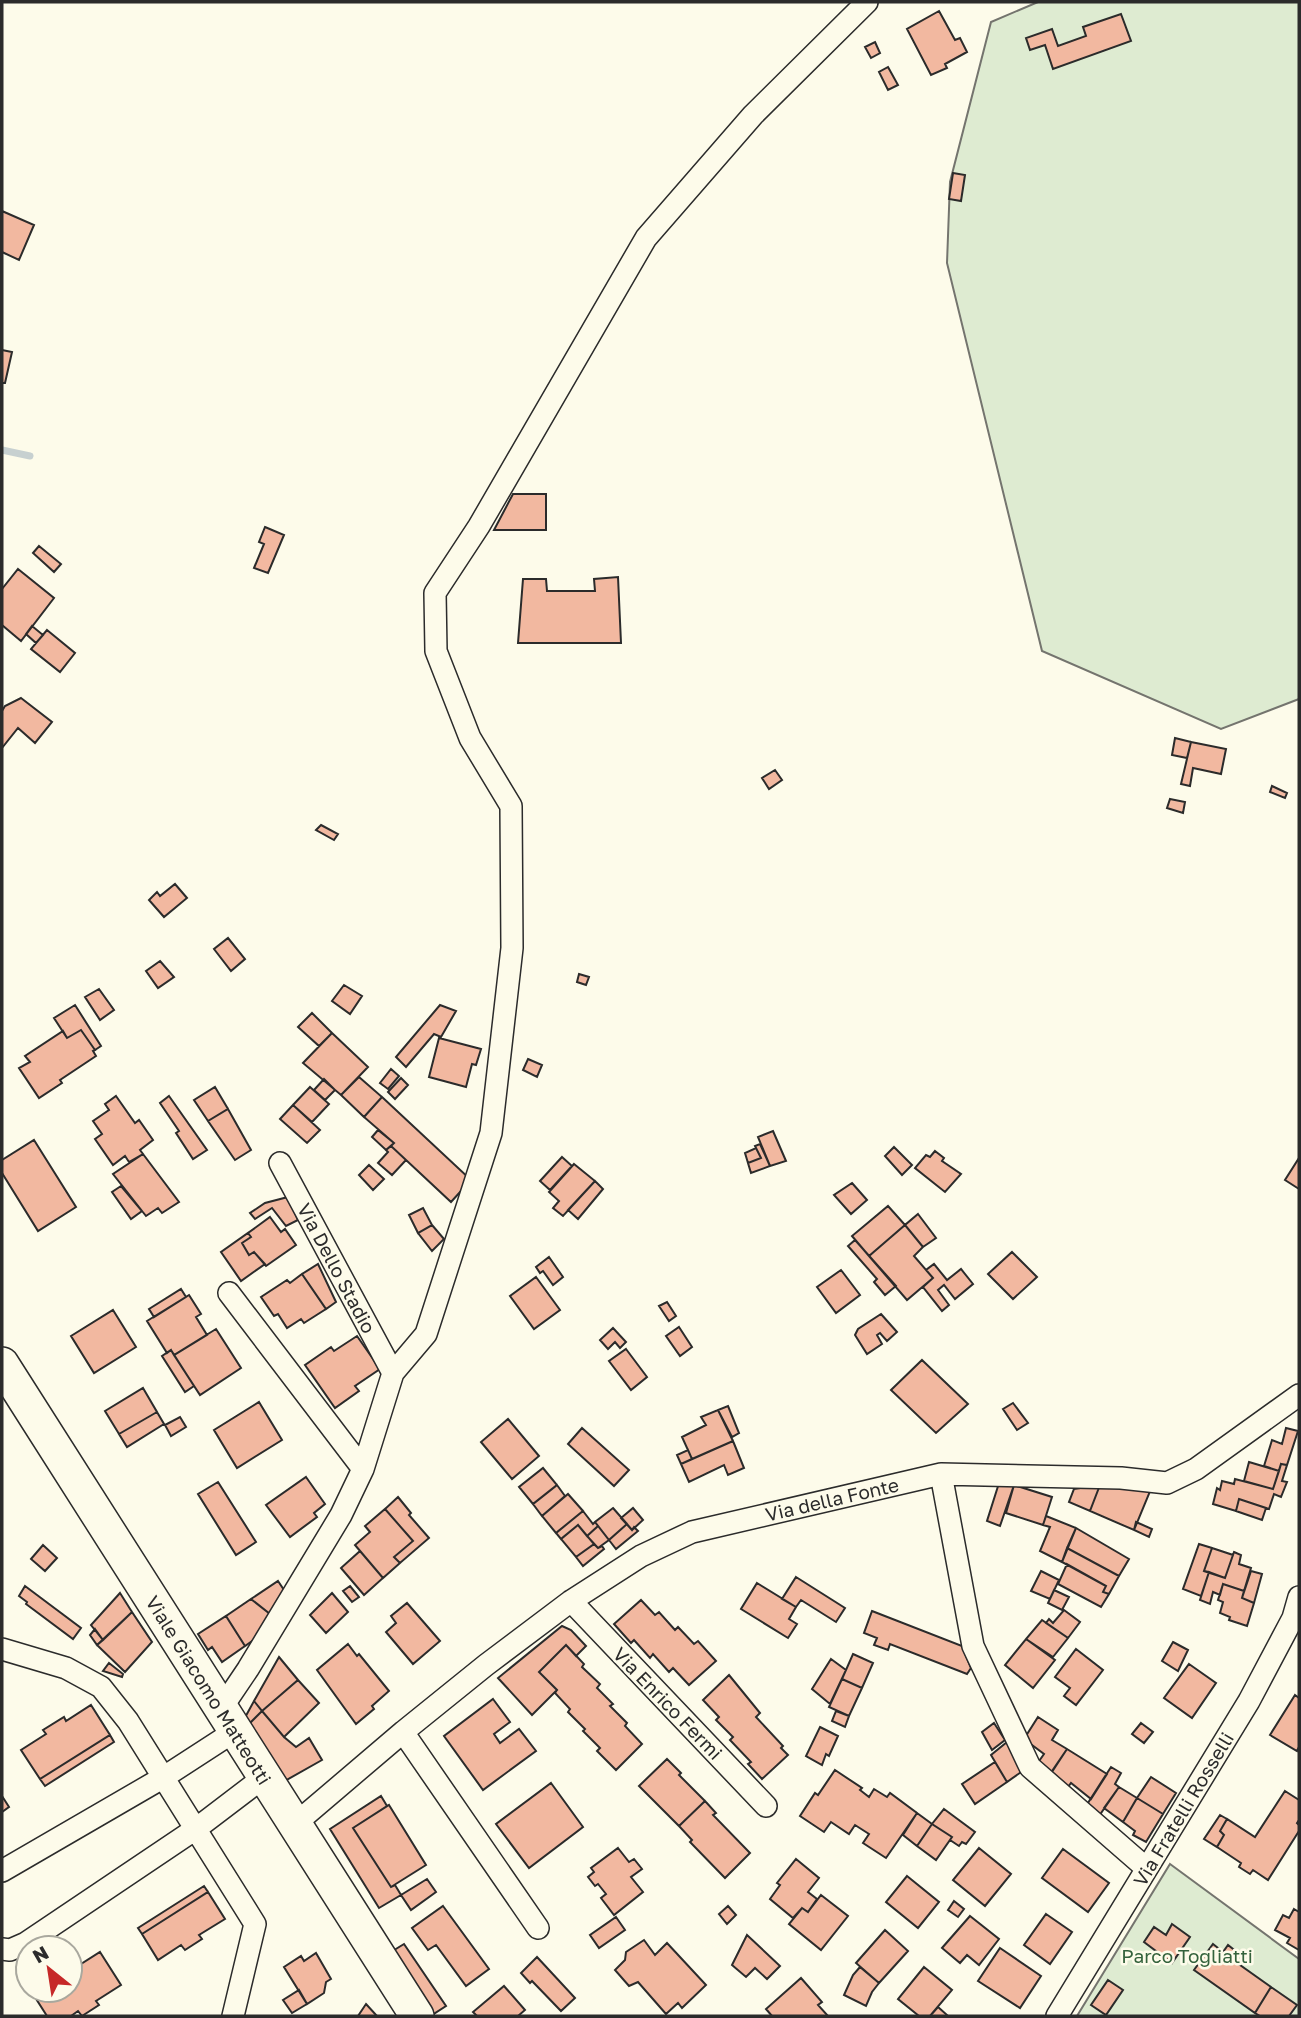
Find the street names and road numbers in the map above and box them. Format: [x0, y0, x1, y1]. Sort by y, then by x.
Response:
street label: Via Dello Stadio [293, 1199, 381, 1337]
street label: Via della Fonte [763, 1472, 901, 1526]
street label: Viale Giacomo Matteotti [141, 1591, 277, 1789]
street label: Via Enrico Fermi [609, 1642, 727, 1764]
street label: Via Fratelli Rosselli [1128, 1728, 1238, 1890]

